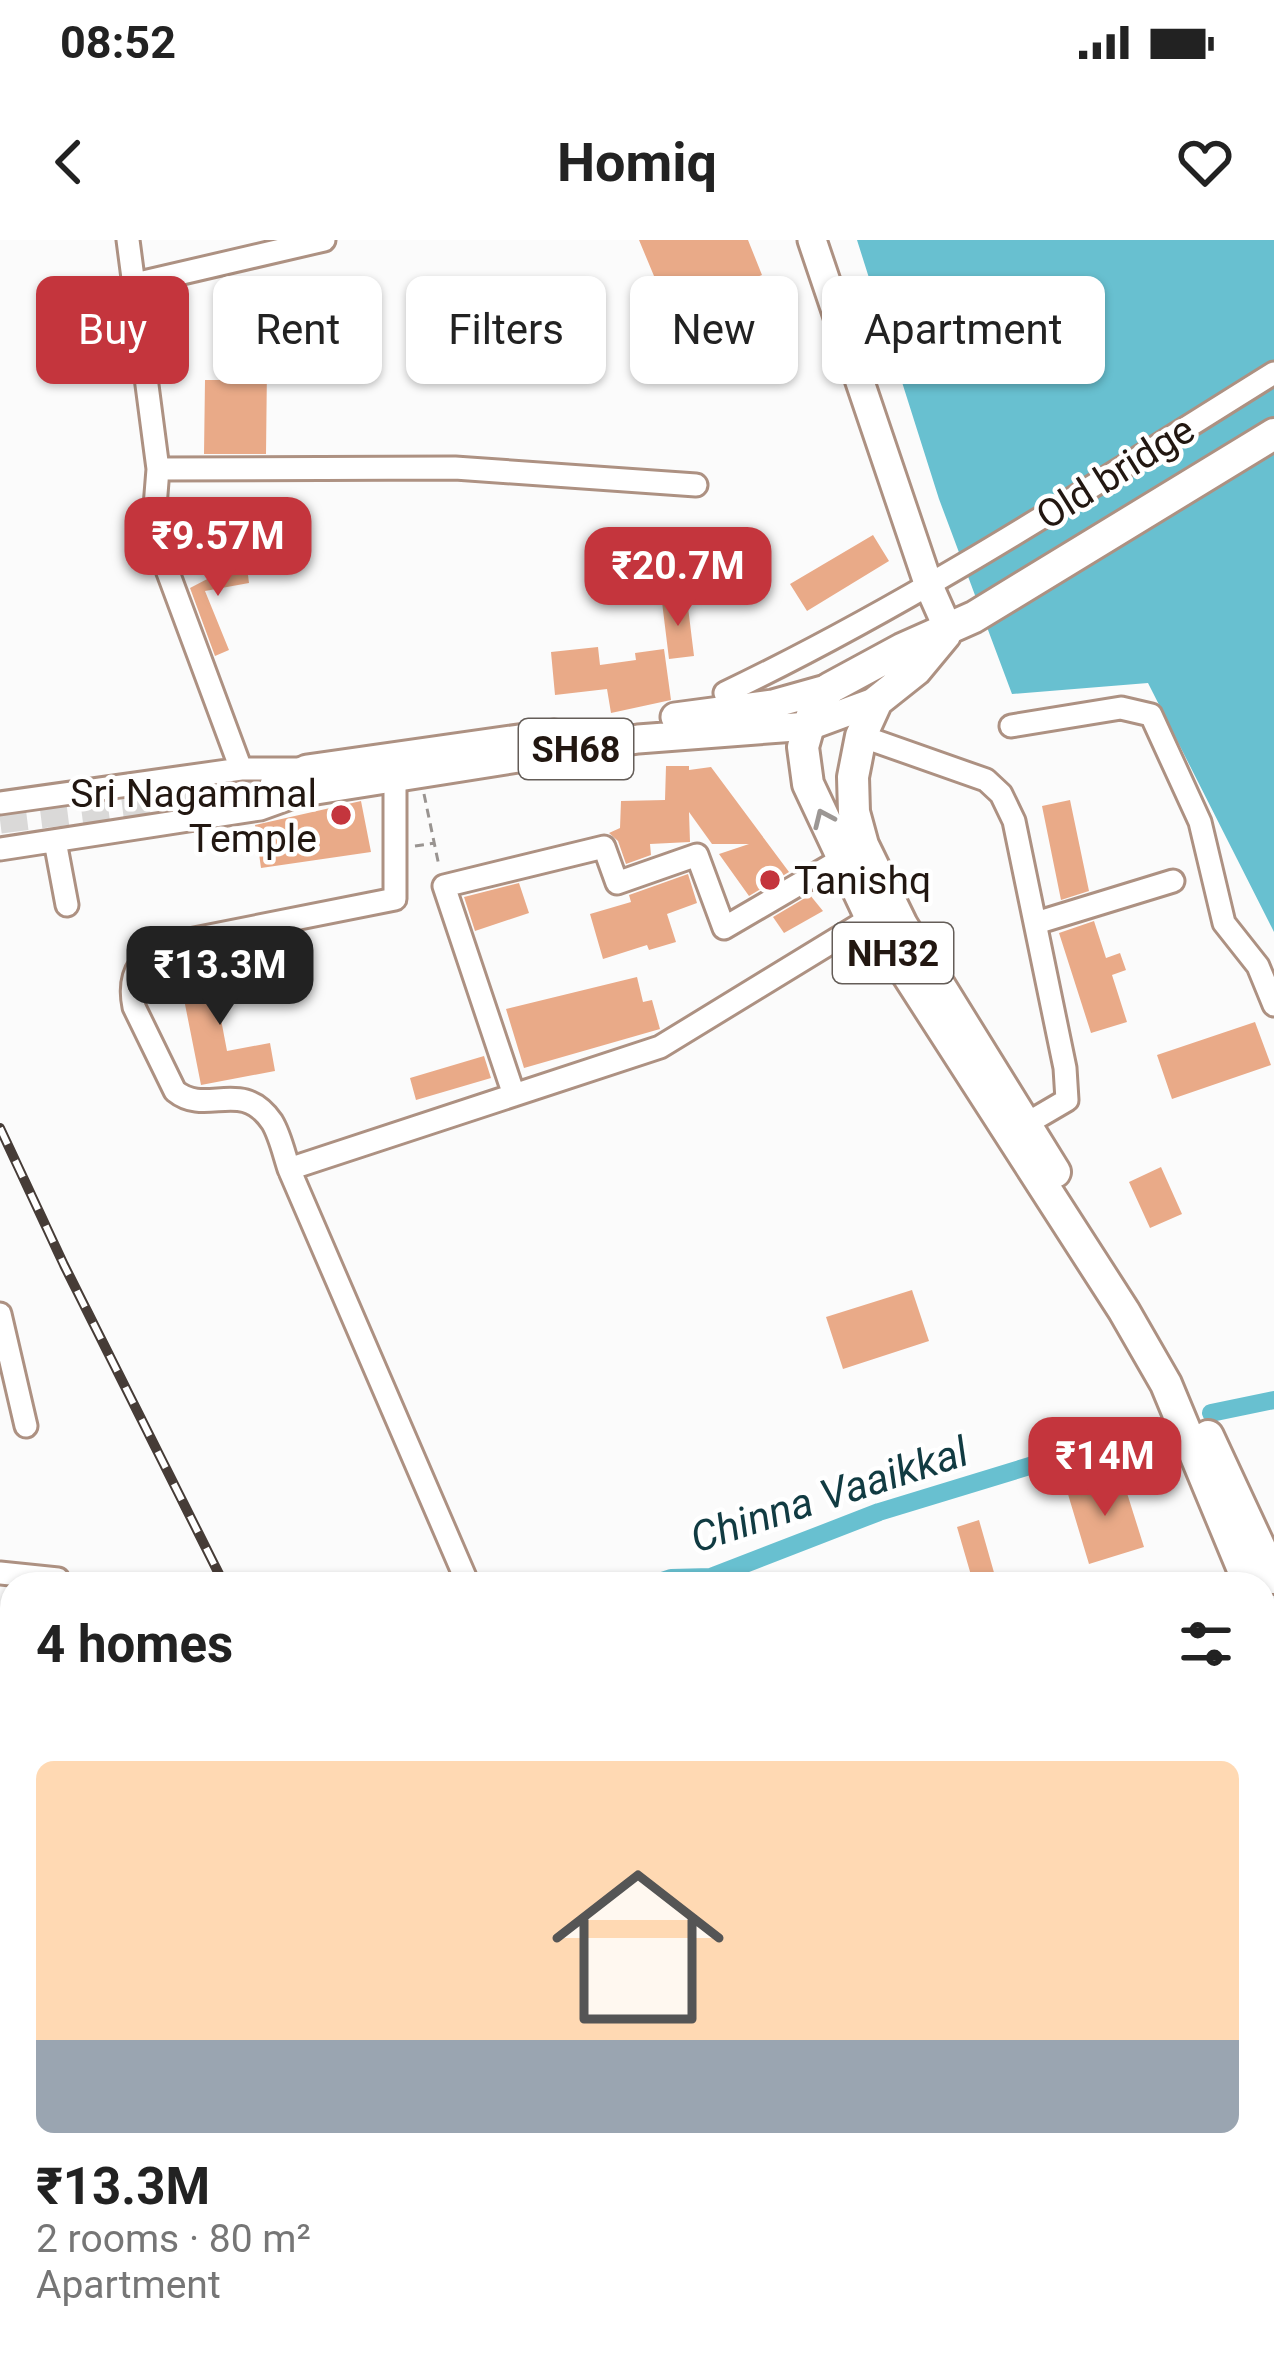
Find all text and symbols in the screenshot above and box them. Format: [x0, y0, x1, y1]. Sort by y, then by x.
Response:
text: 08:52 [60, 16, 176, 69]
icon: back [36, 129, 102, 195]
icon: heart [1172, 129, 1238, 195]
text: Homiq [557, 131, 717, 194]
chip: Buy [36, 276, 189, 384]
chip: Rent [213, 276, 382, 384]
chip: Filters [406, 276, 606, 384]
chip: New [630, 276, 798, 384]
chip: Apartment [822, 276, 1105, 384]
street label: Old bridge [1028, 406, 1203, 539]
pin: ₹9.57M [120, 497, 316, 599]
text: ₹9.57M [151, 513, 285, 559]
pin: ₹20.7M [580, 527, 776, 629]
text: ₹20.7M [611, 543, 745, 589]
road number: SH68 [519, 719, 633, 779]
place label: Sri Nagammal Temple [70, 771, 317, 862]
marker: Sri Nagammal Temple [328, 802, 354, 828]
one-way arrow [813, 808, 837, 830]
place label: Tanishq [794, 858, 931, 904]
marker: Tanishq [757, 867, 783, 893]
road number: NH32 [833, 923, 953, 983]
pin: ₹13.3M [122, 926, 318, 1028]
text: ₹13.3M [153, 942, 287, 988]
pin: ₹14M [1034, 1417, 1176, 1519]
water label: Chinna Vaaikkal [684, 1426, 975, 1562]
text: ₹14M [1055, 1433, 1155, 1479]
icon: filters [1173, 1611, 1239, 1677]
text: 4 homes [36, 1615, 233, 1674]
icon: home [530, 1839, 746, 2055]
text: ₹13.3M [36, 2157, 210, 2216]
text: 2 rooms · 80 m² [36, 2216, 311, 2262]
text: Apartment [36, 2262, 221, 2308]

